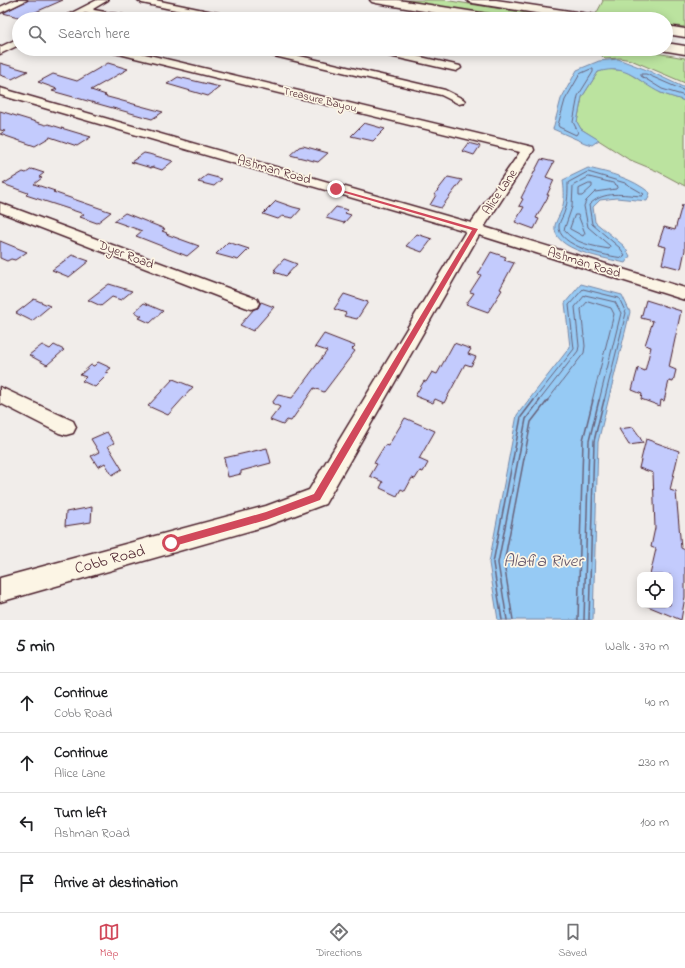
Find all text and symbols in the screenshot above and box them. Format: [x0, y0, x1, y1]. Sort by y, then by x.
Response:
search box [12, 12, 673, 56]
icon: search [26, 23, 48, 45]
text: Search here [58, 23, 130, 45]
street label: Treasure Bayou [281, 83, 358, 118]
street label: Ashman Road [235, 150, 314, 190]
street label: Alice Lane [478, 165, 522, 219]
route end [327, 180, 345, 198]
street label: Dyer Road [94, 235, 157, 275]
street label: Ashman Road [545, 243, 624, 283]
route start [162, 534, 180, 552]
street label: Cobb Road [72, 539, 148, 581]
water label: Alafia River [503, 549, 585, 574]
map controls [637, 572, 673, 608]
button: locate [637, 572, 673, 608]
text: 5 min [16, 634, 55, 659]
text: Walk · 370 m [605, 637, 669, 656]
text: Continue [54, 682, 108, 704]
icon: ahead [16, 692, 38, 714]
text: 40 m [645, 693, 669, 712]
text: Cobb Road [54, 704, 112, 723]
text: Continue [54, 742, 108, 764]
icon: ahead [16, 752, 38, 774]
text: 230 m [638, 753, 669, 772]
text: Alice Lane [54, 764, 105, 783]
text: Turn left [54, 802, 107, 824]
icon: left [16, 812, 38, 834]
text: 100 m [640, 813, 669, 832]
text: Ashman Road [54, 824, 130, 843]
icon: arrive [16, 872, 38, 894]
text: Arrive at destination [54, 872, 178, 894]
tab: Map [98, 921, 120, 961]
tab: Directions [316, 921, 362, 961]
tab: Saved [558, 921, 587, 961]

